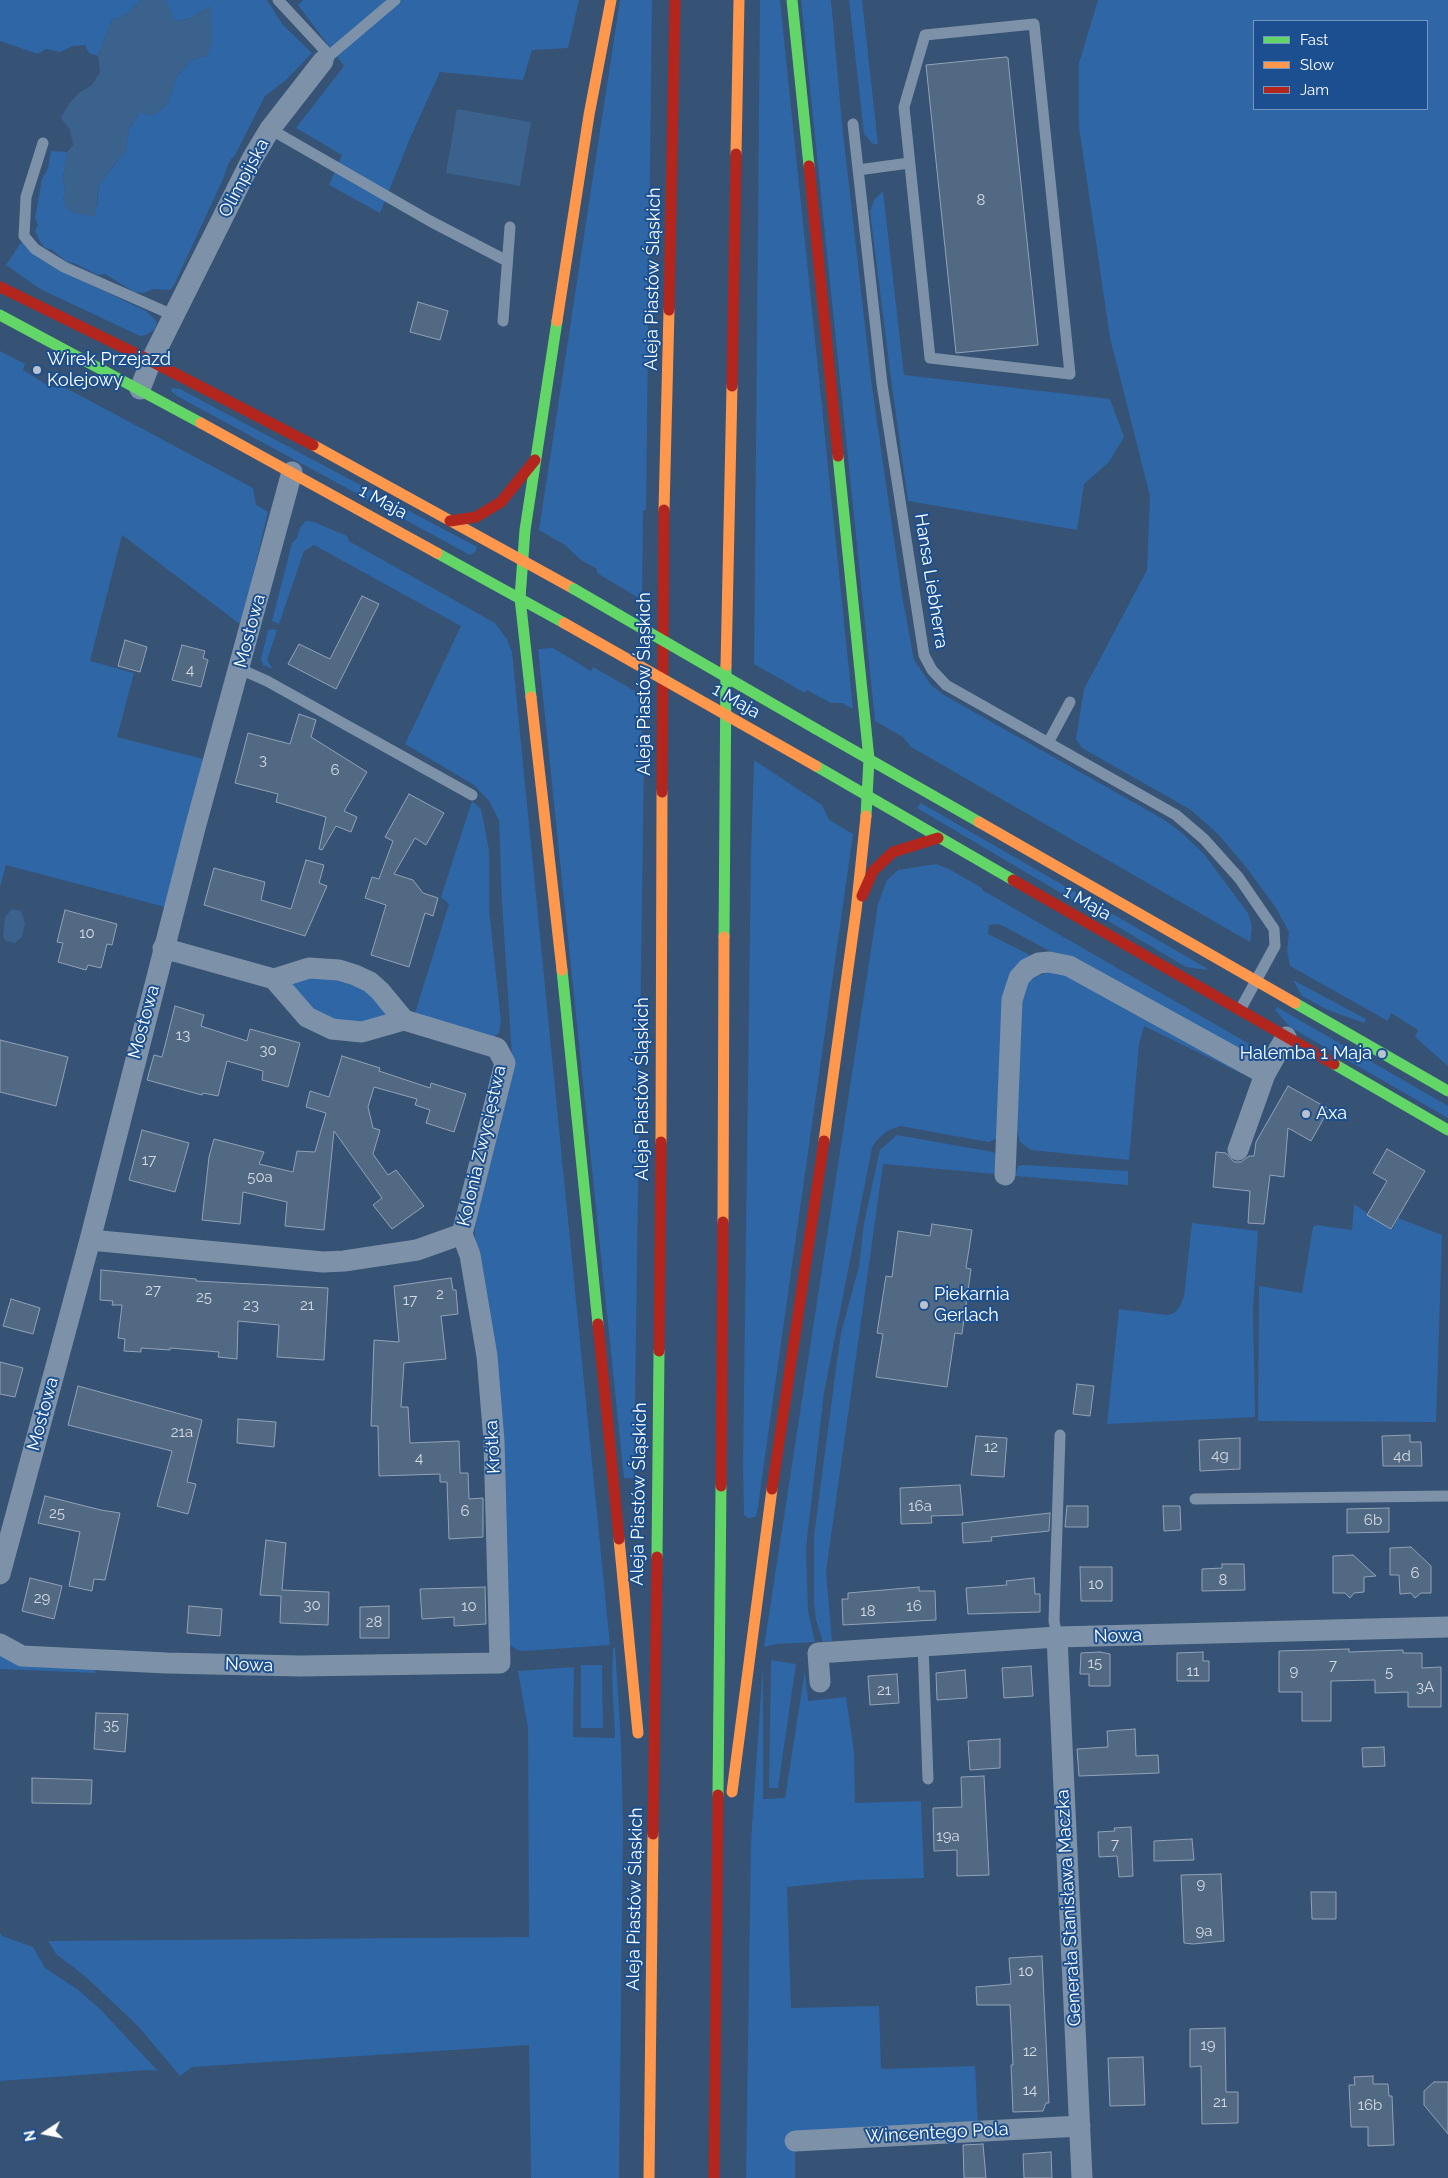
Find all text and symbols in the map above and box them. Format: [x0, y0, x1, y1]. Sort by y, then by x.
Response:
legend [1253, 20, 1428, 110]
text: Fast [1300, 31, 1328, 49]
text: Slow [1300, 56, 1334, 74]
text: Jam [1300, 81, 1329, 99]
street label: Olimpijska [214, 135, 274, 221]
street label: Aleja Piastów Śląskich [641, 187, 665, 371]
house number: 8 [977, 191, 985, 209]
place label: Wirek Przejazd Kolejowy [47, 349, 171, 392]
marker: Wirek Przejazd Kolejowy [31, 364, 43, 376]
street label: 1 Maja [355, 480, 411, 524]
street label: Hansa Liebherra [910, 512, 952, 650]
street label: Mostowa [230, 592, 270, 670]
street label: Aleja Piastów Śląskich [634, 592, 656, 776]
house number: 4 [186, 661, 194, 679]
street label: 1 Maja [708, 679, 764, 723]
house number: 3 [259, 751, 267, 769]
house number: 6 [330, 761, 340, 779]
street label: 1 Maja [1059, 881, 1115, 925]
house number: 10 [79, 924, 95, 942]
street label: Mostowa [124, 983, 164, 1061]
street label: Aleja Piastów Śląskich [632, 997, 654, 1181]
house number: 13 [176, 1026, 190, 1044]
house number: 30 [259, 1041, 277, 1059]
place label: Halemba 1 Maja [1240, 1043, 1372, 1065]
marker: Halemba 1 Maja [1376, 1048, 1388, 1060]
street label: Kolonia Zwycięstwa [453, 1063, 511, 1229]
place label: Axa [1316, 1103, 1347, 1125]
marker: Axa [1300, 1108, 1312, 1120]
house number: 17 [142, 1151, 156, 1169]
house number: 50a [247, 1168, 273, 1186]
house number: 27 [145, 1281, 161, 1299]
place label: Piekarnia Gerlach [934, 1284, 1010, 1326]
house number: 2 [436, 1285, 444, 1303]
house number: 25 [196, 1288, 212, 1306]
house number: 17 [403, 1291, 417, 1309]
house number: 23 [243, 1296, 259, 1314]
house number: 21 [300, 1296, 314, 1314]
marker: Piekarnia Gerlach [918, 1299, 930, 1311]
street label: Mostowa [23, 1375, 63, 1453]
street label: Aleja Piastów Śląskich [627, 1402, 651, 1586]
street label: Krótka [481, 1420, 505, 1474]
house number: 21a [171, 1423, 193, 1441]
house number: 12 [984, 1438, 998, 1456]
house number: 4g [1211, 1446, 1229, 1464]
house number: 4d [1393, 1447, 1411, 1465]
house number: 4 [415, 1449, 423, 1467]
house number: 16a [908, 1497, 932, 1515]
house number: 6 [460, 1502, 470, 1520]
house number: 25 [49, 1504, 65, 1522]
house number: 6b [1364, 1511, 1382, 1529]
house number: 6 [1410, 1564, 1420, 1582]
house number: 8 [1219, 1571, 1227, 1589]
house number: 10 [1088, 1575, 1104, 1593]
house number: 29 [34, 1589, 50, 1607]
house number: 30 [303, 1596, 321, 1614]
house number: 10 [461, 1597, 477, 1615]
house number: 16 [906, 1597, 922, 1615]
house number: 18 [860, 1602, 876, 1620]
house number: 28 [366, 1613, 382, 1631]
street label: Nowa [1093, 1624, 1143, 1648]
street label: Nowa [224, 1653, 274, 1677]
house number: 15 [1088, 1654, 1102, 1672]
house number: 7 [1329, 1656, 1337, 1674]
house number: 11 [1187, 1662, 1199, 1680]
house number: 9 [1290, 1662, 1298, 1680]
house number: 5 [1385, 1663, 1393, 1681]
house number: 3A [1416, 1678, 1434, 1696]
house number: 21 [877, 1681, 891, 1699]
house number: 35 [103, 1716, 119, 1734]
street label: Generała Stanisława Maczka [1052, 1789, 1086, 2027]
street label: Aleja Piastów Śląskich [623, 1807, 647, 1991]
house number: 19a [936, 1827, 960, 1845]
house number: 7 [1111, 1835, 1119, 1853]
house number: 9 [1197, 1875, 1205, 1893]
house number: 9a [1196, 1922, 1212, 1940]
house number: 10 [1018, 1962, 1034, 1980]
house number: 19 [1200, 2036, 1216, 2054]
house number: 12 [1023, 2042, 1037, 2060]
house number: 14 [1023, 2081, 1037, 2099]
house number: 21 [1213, 2093, 1227, 2111]
house number: 16b [1358, 2096, 1382, 2114]
north arrow [20, 2108, 70, 2158]
street label: Wincentego Pola [865, 2118, 1009, 2148]
text: N [21, 2129, 39, 2143]

